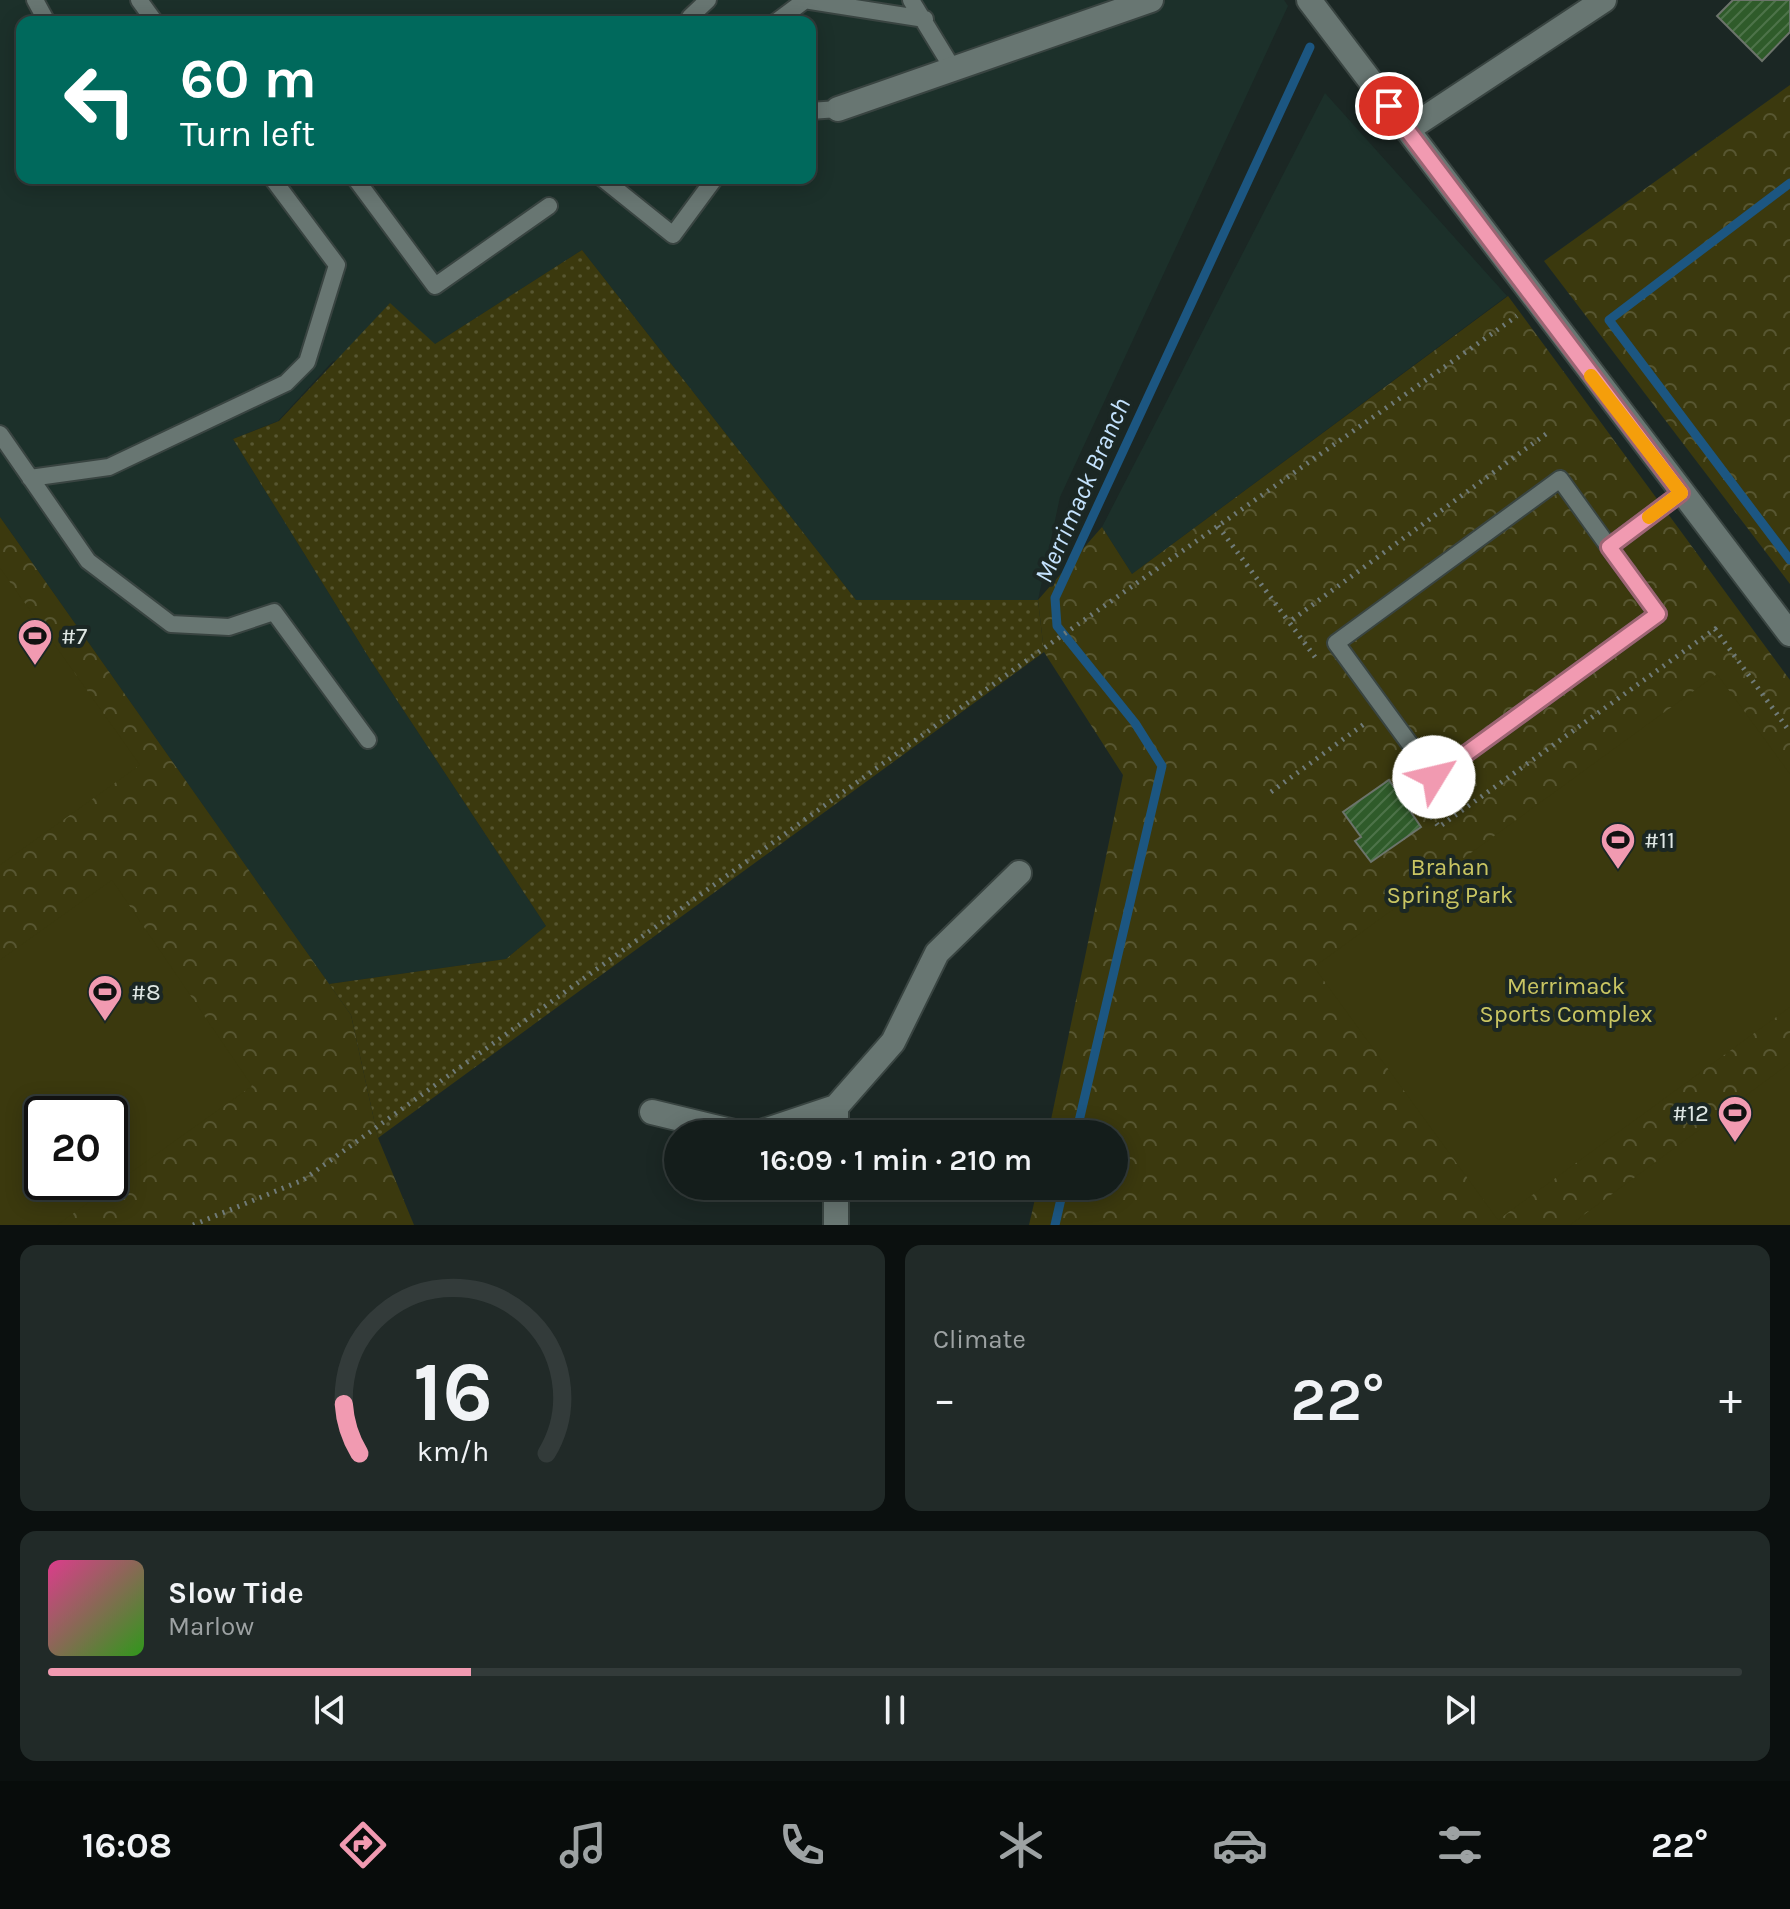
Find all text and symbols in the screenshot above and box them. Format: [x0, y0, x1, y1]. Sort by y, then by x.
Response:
text: 60 m [180, 46, 317, 111]
icon: left [48, 48, 152, 152]
pin [1355, 72, 1423, 140]
icon: arrive [1367, 84, 1411, 128]
text: Turn left [180, 113, 315, 155]
water label: Merrimack Branch [1028, 393, 1137, 588]
sports icon: #7 [16, 617, 54, 667]
place label: #7 [61, 622, 87, 650]
position arrow [1392, 735, 1476, 819]
sports icon: #11 [1599, 821, 1637, 871]
place label: #11 [1644, 826, 1675, 854]
park label: Brahan Spring Park [1387, 853, 1513, 909]
park label: Merrimack Sports Complex [1479, 972, 1653, 1028]
sports icon: #8 [86, 973, 124, 1023]
place label: #8 [131, 978, 161, 1006]
sports icon: #12 [1716, 1094, 1754, 1144]
speed limit sign: 20 [24, 1096, 128, 1200]
place label: #12 [1672, 1099, 1709, 1127]
text: 16:09 · 1 min · 210 m [760, 1142, 1032, 1178]
text: Climate [933, 1324, 1026, 1355]
text: 16 [412, 1344, 493, 1441]
text: 22° [1290, 1365, 1385, 1435]
text: − [933, 1374, 956, 1425]
text: + [1719, 1374, 1742, 1425]
text: km/h [416, 1435, 489, 1468]
text: Slow Tide [168, 1575, 304, 1611]
text: Marlow [168, 1611, 254, 1642]
icon: previous [308, 1688, 352, 1732]
icon: pause [873, 1688, 917, 1732]
icon: next [1438, 1688, 1482, 1732]
icon: directions [335, 1817, 391, 1873]
icon: music [555, 1817, 611, 1873]
icon: phone [774, 1817, 830, 1873]
icon: climate [993, 1817, 1049, 1873]
icon: car [1212, 1817, 1268, 1873]
icon: filters [1432, 1817, 1488, 1873]
text: 16:08 [82, 1824, 172, 1866]
text: 22° [1651, 1824, 1708, 1866]

